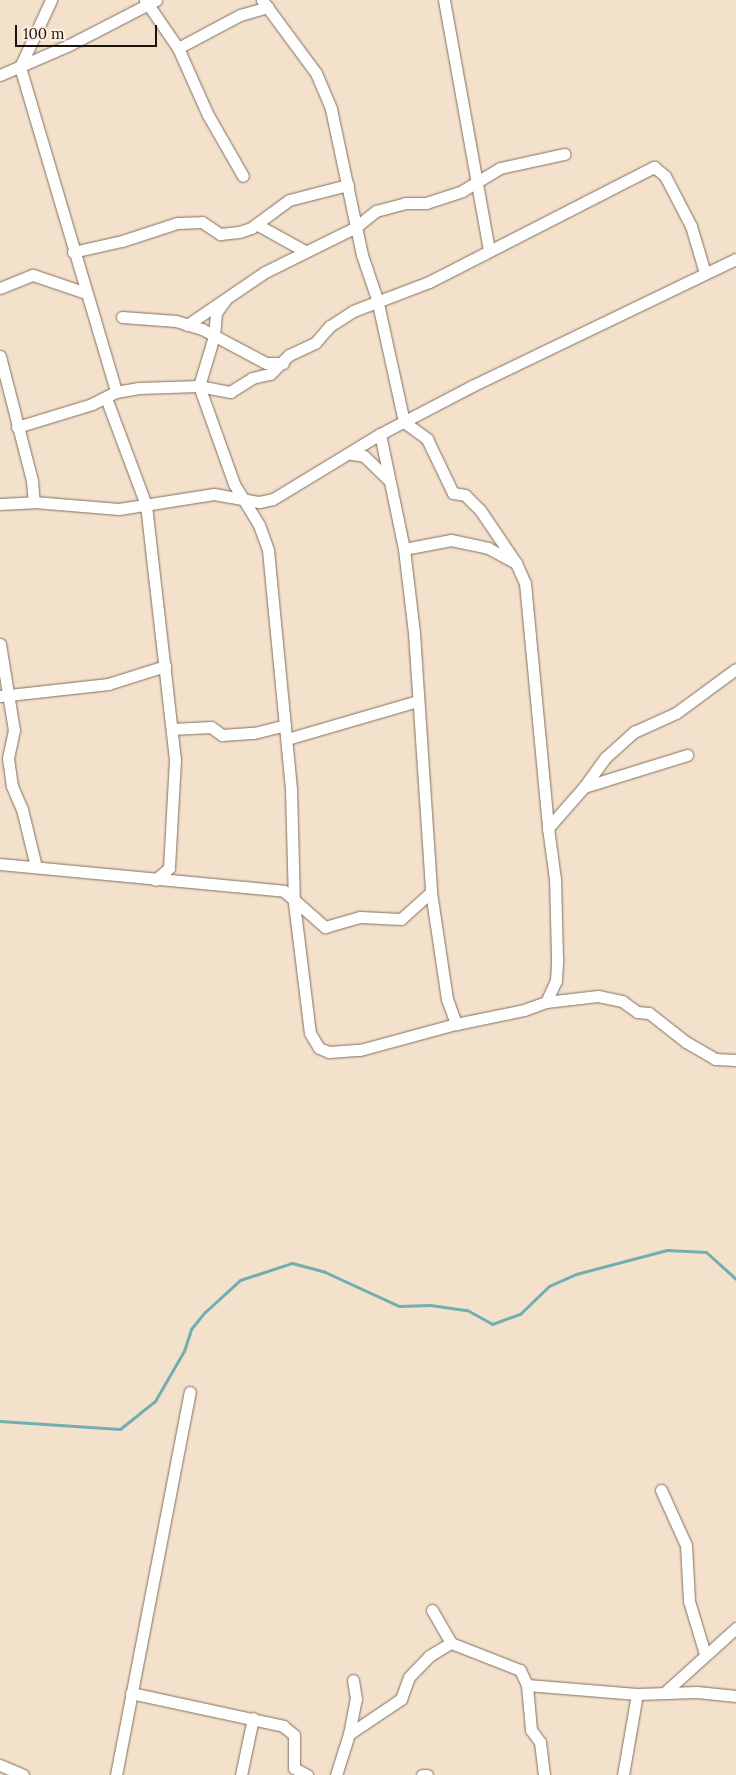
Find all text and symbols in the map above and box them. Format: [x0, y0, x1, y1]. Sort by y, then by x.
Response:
scale bar [18, 15, 160, 47]
text: 100 m [23, 24, 64, 43]

